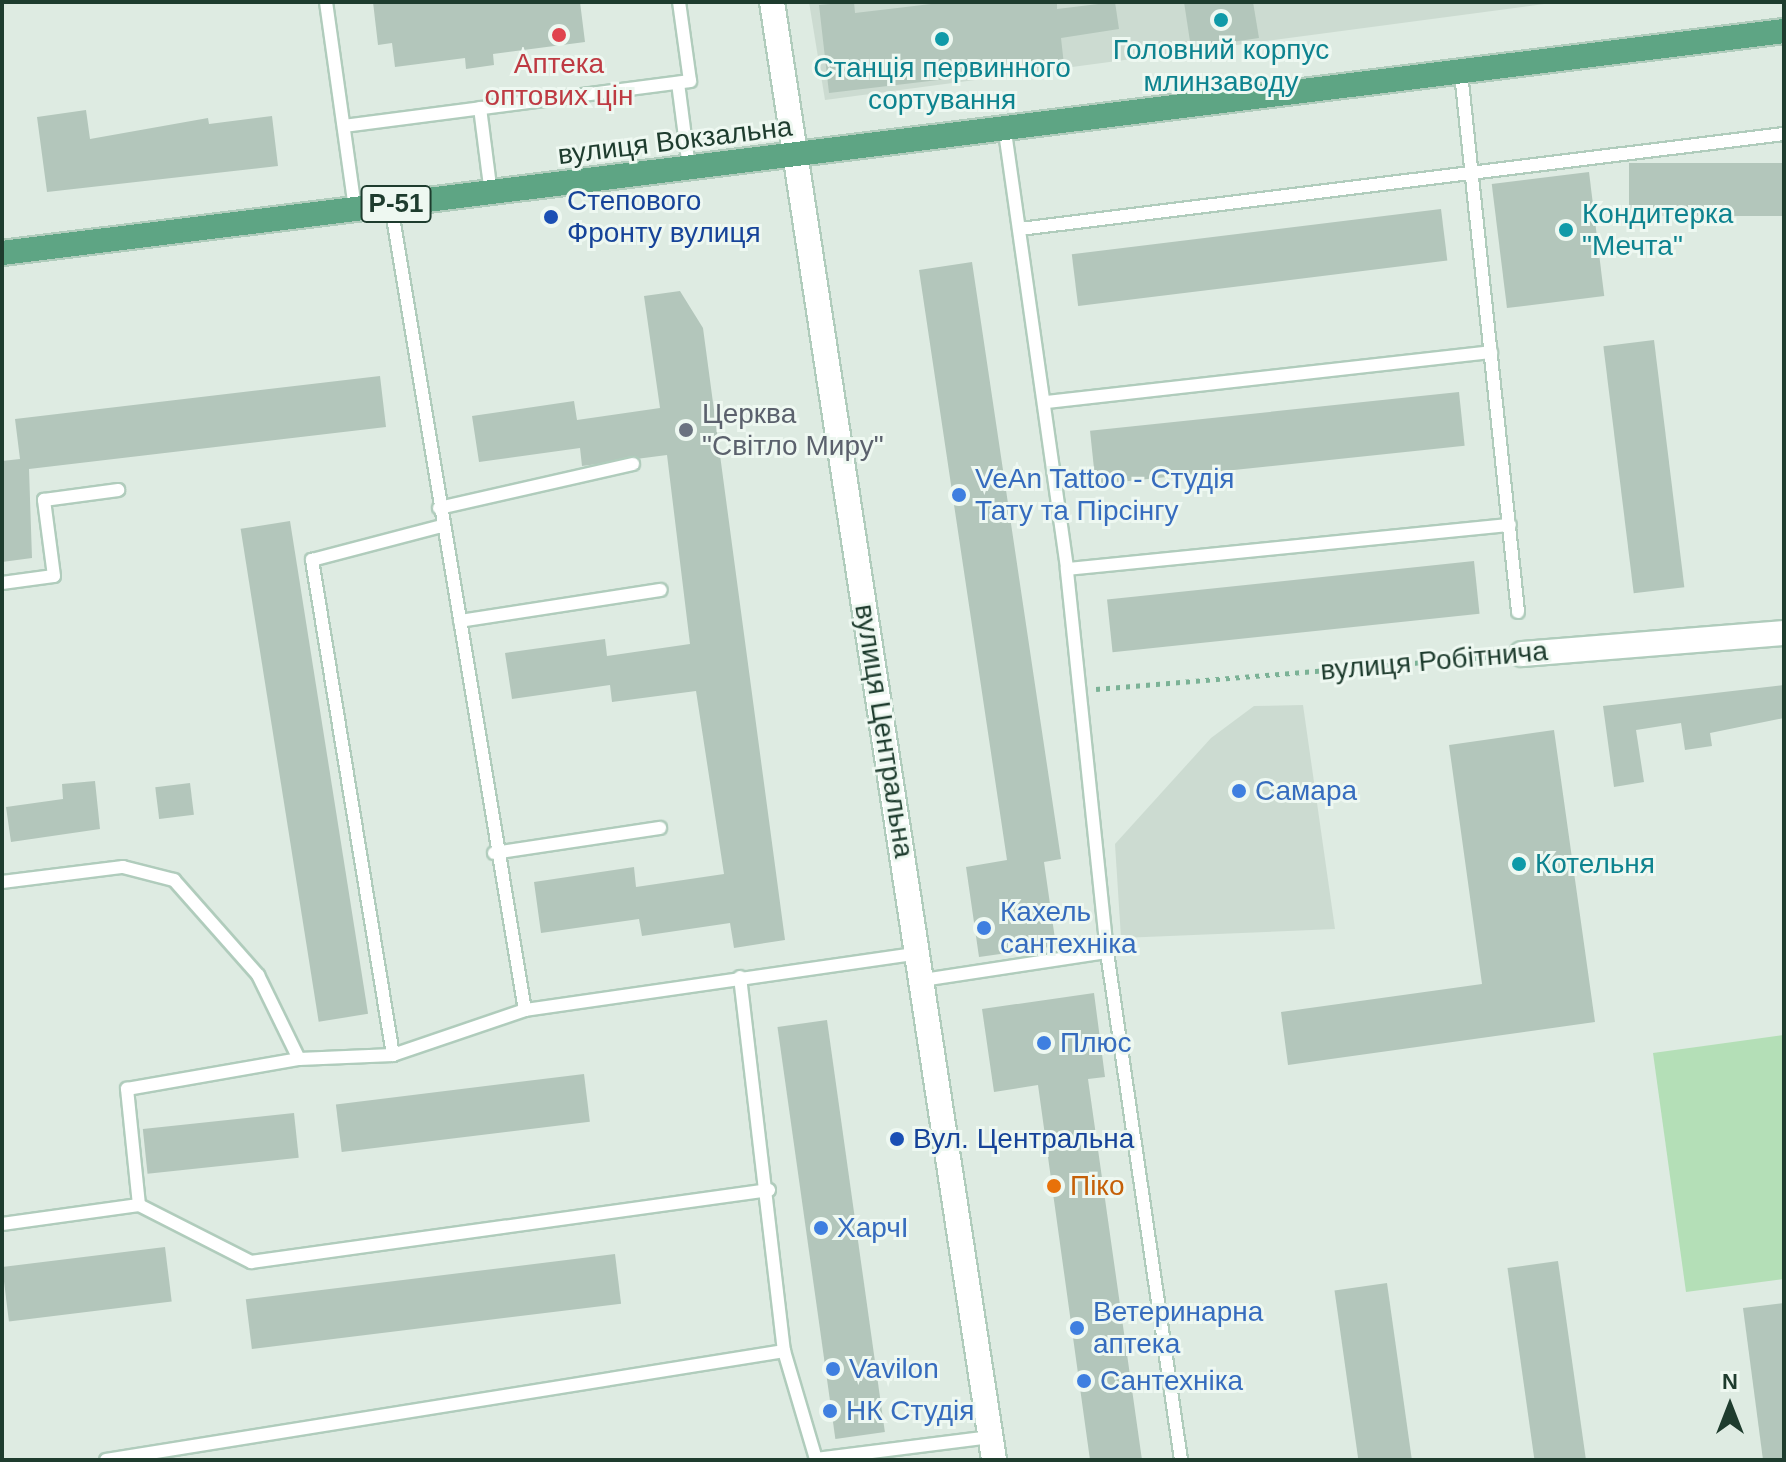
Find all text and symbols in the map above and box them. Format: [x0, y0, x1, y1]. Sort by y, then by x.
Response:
marker: Головний корпус млинзаводу [1212, 11, 1230, 29]
marker: Аптека оптових цін [550, 26, 568, 44]
marker: Станція первинного сортування [933, 30, 951, 48]
place label: Головний корпус млинзаводу [1113, 33, 1329, 99]
place label: Аптека оптових цін [485, 47, 633, 113]
place label: Станція первинного сортування [813, 51, 1071, 117]
street label: вулиця Вокзальна [556, 110, 794, 172]
road number: Р-51 [360, 182, 432, 226]
place label: Степового Фронту вулиця [567, 184, 761, 250]
place label: Кондитерка "Мечта" [1582, 197, 1733, 263]
marker: Степового Фронту вулиця [542, 208, 560, 226]
marker: Кондитерка "Мечта" [1557, 221, 1575, 239]
place label: Церква "Світло Миру" [702, 397, 884, 463]
marker: Церква "Світло Миру" [677, 421, 695, 439]
place label: VeAn Tattoo - Студія Тату та Пірсінгу [975, 462, 1235, 528]
marker: VeAn Tattoo - Студія Тату та Пірсінгу [950, 486, 968, 504]
street label: вулиця Центральна [847, 602, 921, 860]
street label: вулиця Робітнича [1319, 634, 1549, 688]
place label: Самара [1255, 774, 1357, 808]
marker: Самара [1230, 782, 1248, 800]
place label: Котельня [1535, 847, 1655, 881]
marker: Котельня [1510, 855, 1528, 873]
place label: Кахель сантехніка [1000, 895, 1137, 961]
marker: Кахель сантехніка [975, 919, 993, 937]
place label: Плюс [1060, 1026, 1131, 1060]
marker: Плюс [1035, 1034, 1053, 1052]
place label: Вул. Центральна [913, 1122, 1134, 1156]
marker: Вул. Центральна [888, 1130, 906, 1148]
place label: Піко [1070, 1169, 1124, 1203]
marker: Піко [1045, 1177, 1063, 1195]
place label: ХарчI [837, 1211, 909, 1245]
marker: ХарчI [812, 1219, 830, 1237]
place label: Ветеринарна аптека [1093, 1295, 1263, 1361]
marker: Ветеринарна аптека [1068, 1319, 1086, 1337]
place label: Vavilon [849, 1352, 939, 1386]
marker: Vavilon [824, 1360, 842, 1378]
place label: Сантехніка [1100, 1364, 1243, 1398]
north arrow [1690, 1366, 1770, 1446]
text: N [1722, 1369, 1738, 1394]
marker: Сантехніка [1075, 1372, 1093, 1390]
place label: НК Студія [846, 1394, 974, 1428]
marker: НК Студія [821, 1402, 839, 1420]

